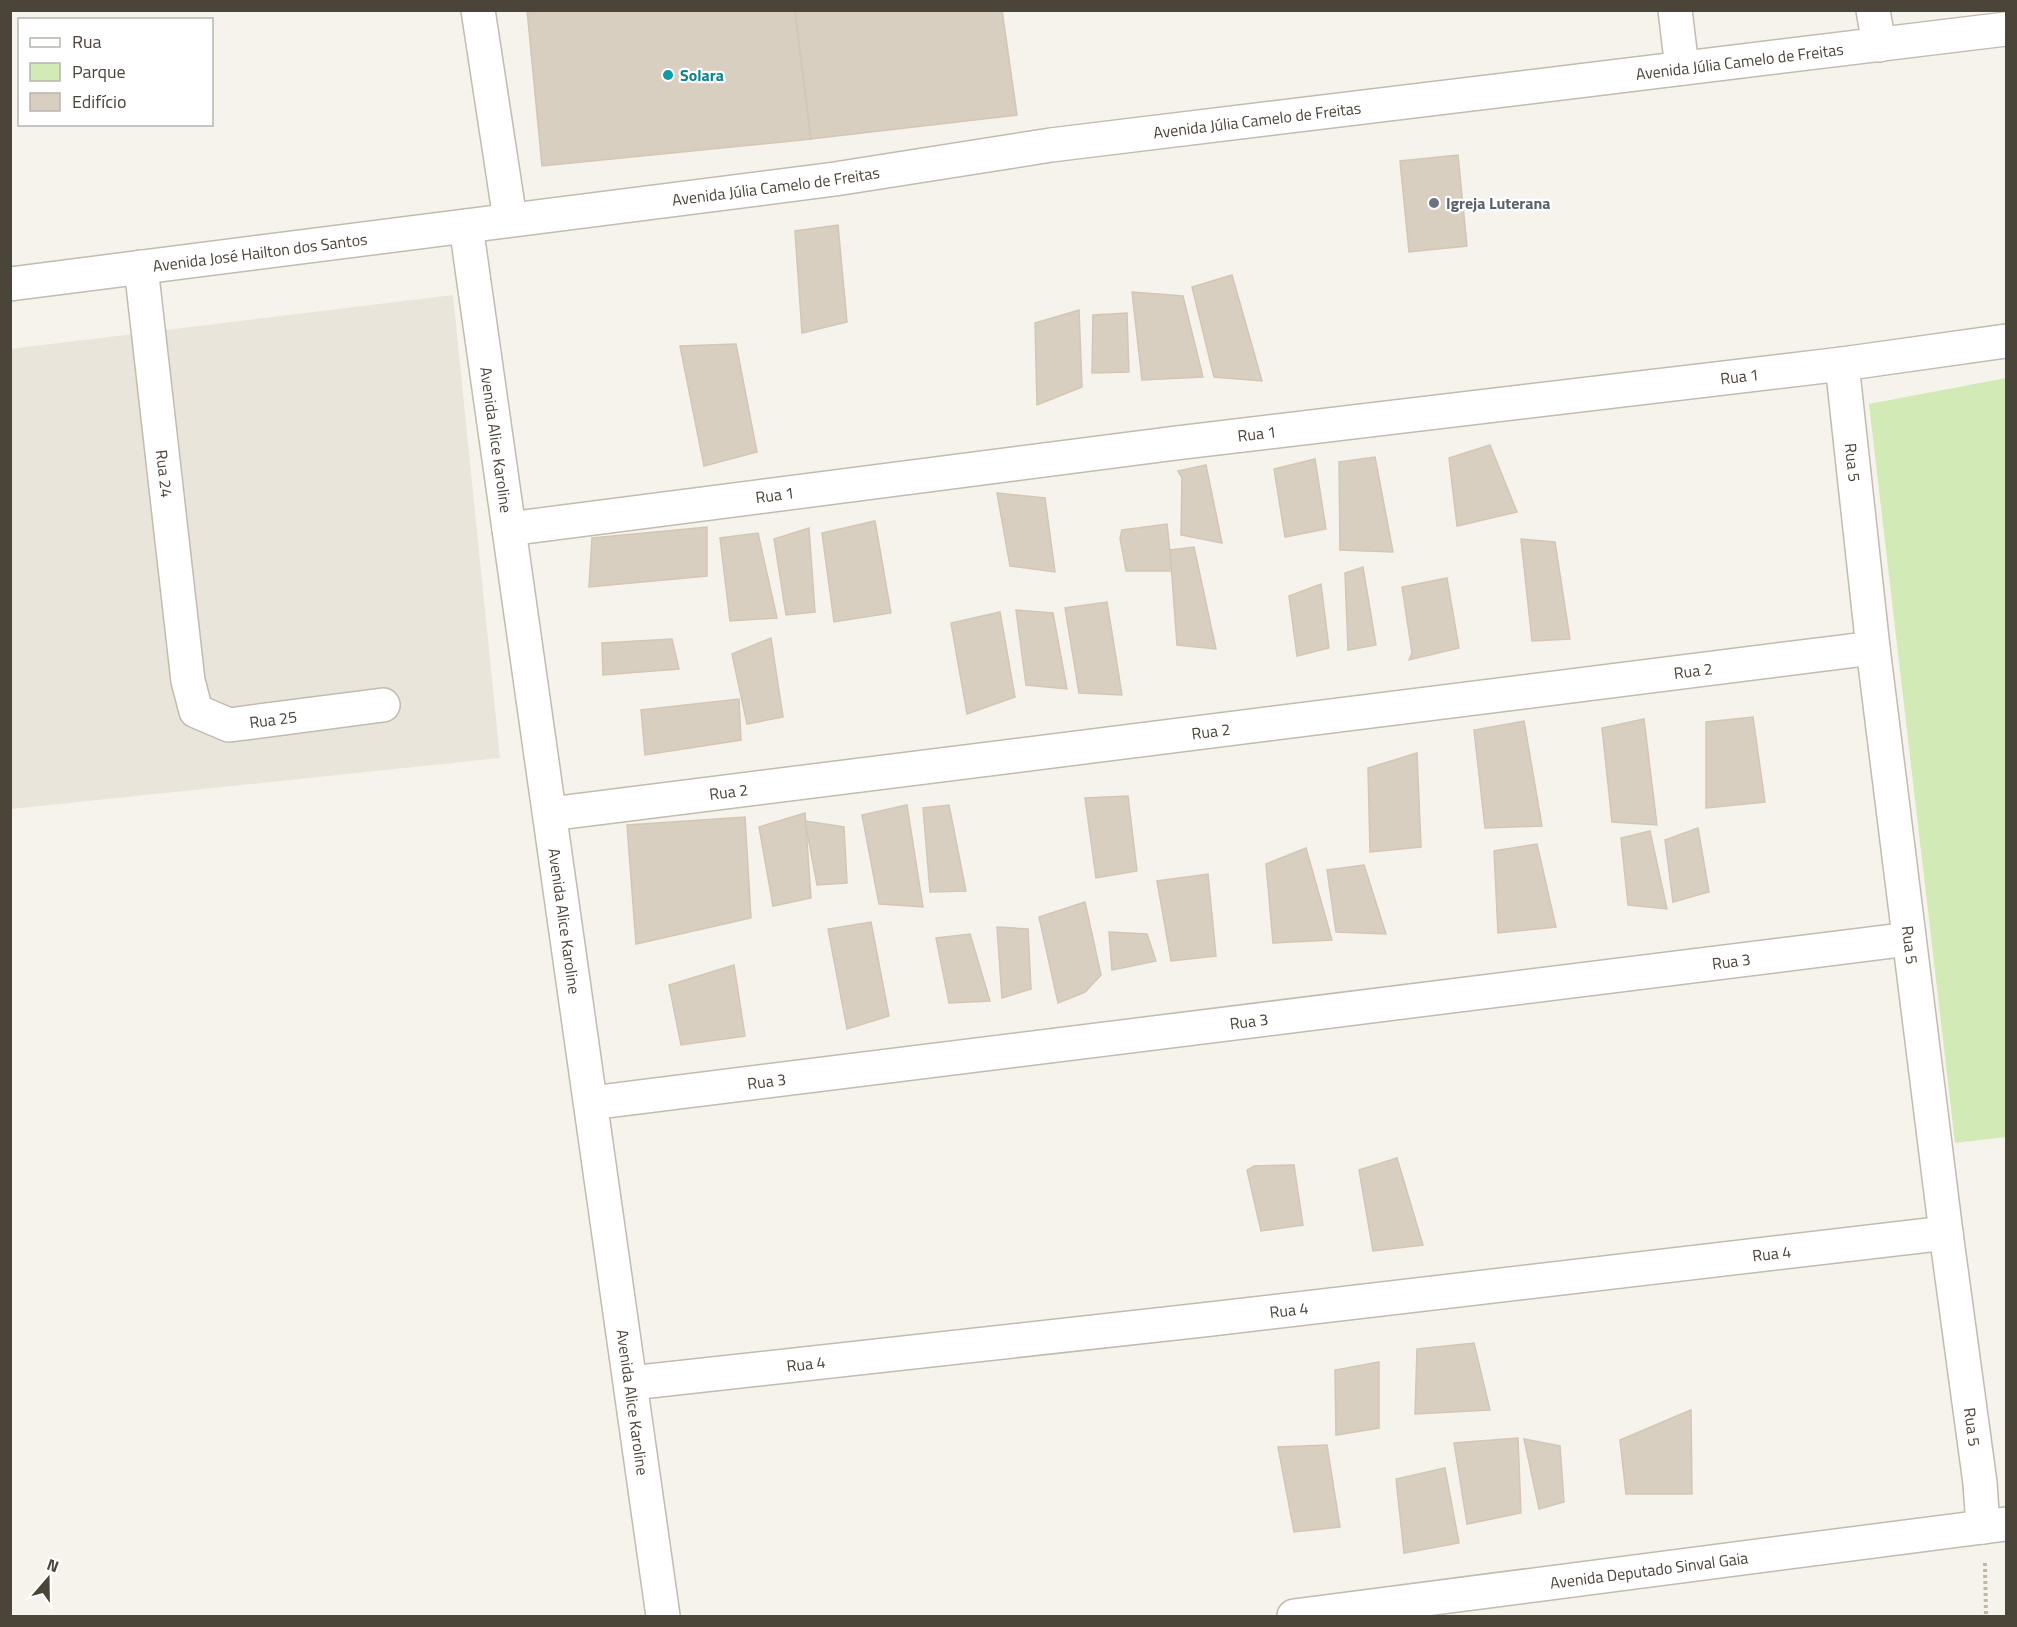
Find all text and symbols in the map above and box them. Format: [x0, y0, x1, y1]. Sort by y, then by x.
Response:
legend [18, 18, 213, 126]
text: Rua [72, 28, 102, 55]
street label: Avenida Júlia Camelo de Freitas [1634, 37, 1845, 86]
text: Parque [72, 58, 126, 85]
place label: Solara [680, 63, 724, 87]
marker: Solara [661, 68, 675, 82]
text: Edifício [72, 88, 126, 115]
street label: Avenida Júlia Camelo de Freitas [1152, 95, 1362, 144]
street label: Avenida Júlia Camelo de Freitas [671, 160, 881, 212]
place label: Igreja Luterana [1446, 191, 1550, 215]
marker: Igreja Luterana [1427, 196, 1441, 210]
street label: Avenida José Hailton dos Santos [151, 227, 369, 278]
street label: Rua 1 [1719, 362, 1760, 390]
street label: Avenida Alice Karoline [474, 365, 519, 514]
street label: Rua 1 [1236, 419, 1278, 448]
street label: Rua 5 [1839, 442, 1867, 483]
street label: Rua 24 [150, 449, 179, 499]
street label: Rua 1 [754, 480, 796, 509]
street label: Rua 2 [1672, 656, 1714, 685]
street label: Rua 25 [248, 704, 298, 734]
street label: Rua 2 [1190, 717, 1232, 745]
street label: Rua 2 [708, 777, 749, 806]
street label: Avenida Alice Karoline [542, 846, 587, 996]
street label: Rua 5 [1896, 924, 1924, 966]
street label: Rua 3 [1710, 947, 1752, 975]
street label: Rua 3 [1228, 1007, 1270, 1035]
street label: Rua 3 [746, 1067, 787, 1095]
street label: Rua 4 [1751, 1239, 1792, 1268]
street label: Rua 4 [1268, 1296, 1310, 1324]
street label: Avenida Alice Karoline [610, 1328, 655, 1477]
street label: Rua 4 [785, 1350, 827, 1378]
street label: Rua 5 [1958, 1406, 1987, 1448]
street label: Avenida Deputado Sinval Gaia [1549, 1545, 1750, 1595]
north arrow [18, 1549, 78, 1609]
text: N [44, 1552, 62, 1578]

